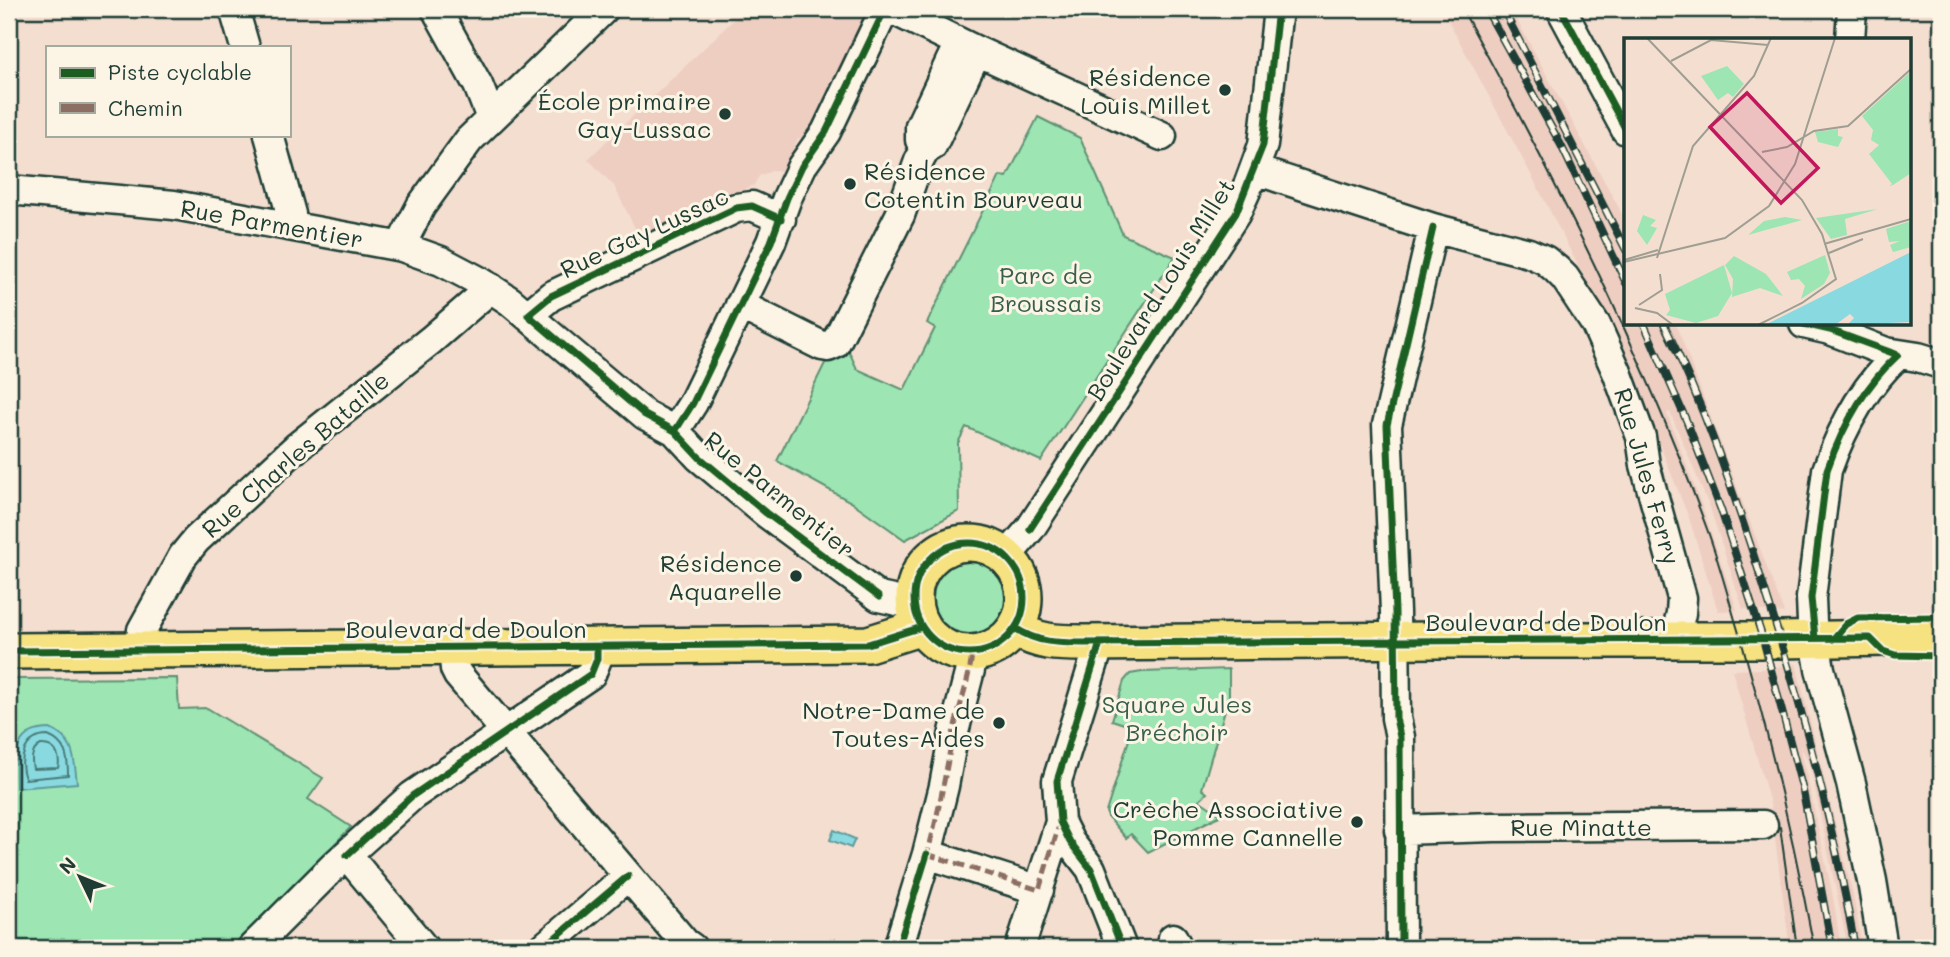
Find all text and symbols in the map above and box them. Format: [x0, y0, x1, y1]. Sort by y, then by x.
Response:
inset map [1624, 38, 1912, 326]
legend [46, 46, 290, 136]
text: Piste cyclable [108, 58, 252, 85]
place label: Résidence Louis Millet [1080, 61, 1211, 120]
marker: Résidence Louis Millet [1217, 82, 1233, 98]
place label: École primaire Gay-Lussac [538, 85, 711, 144]
text: Chemin [108, 94, 183, 121]
marker: École primaire Gay-Lussac [717, 106, 733, 122]
place label: Résidence Cotentin Bourveau [864, 155, 1083, 214]
street label: Boulevard Louis Millet [1079, 172, 1241, 406]
marker: Résidence Cotentin Bourveau [842, 176, 858, 192]
street label: Rue Gay Lussac [555, 179, 733, 285]
street label: Rue Parmentier [178, 192, 366, 254]
park label: Parc de Broussais [990, 259, 1102, 318]
street label: Rue Charles Bataille [195, 364, 395, 544]
street label: Rue Jules Ferry [1608, 384, 1688, 568]
street label: Rue Parmentier [698, 424, 862, 564]
place label: Résidence Aquarelle [660, 547, 782, 606]
marker: Résidence Aquarelle [788, 568, 804, 584]
street label: Boulevard de Doulon [1426, 606, 1666, 637]
street label: Boulevard de Doulon [346, 613, 586, 644]
park label: Square Jules Bréchoir [1102, 688, 1252, 747]
place label: Notre-Dame de Toutes-Aides [802, 694, 985, 753]
marker: Notre-Dame de Toutes-Aides [991, 715, 1007, 731]
place label: Crèche Associative Pomme Cannelle [1113, 793, 1343, 852]
street label: Rue Minatte [1510, 811, 1652, 842]
marker: Crèche Associative Pomme Cannelle [1349, 814, 1365, 830]
north arrow [46, 842, 116, 912]
text: N [53, 851, 81, 879]

